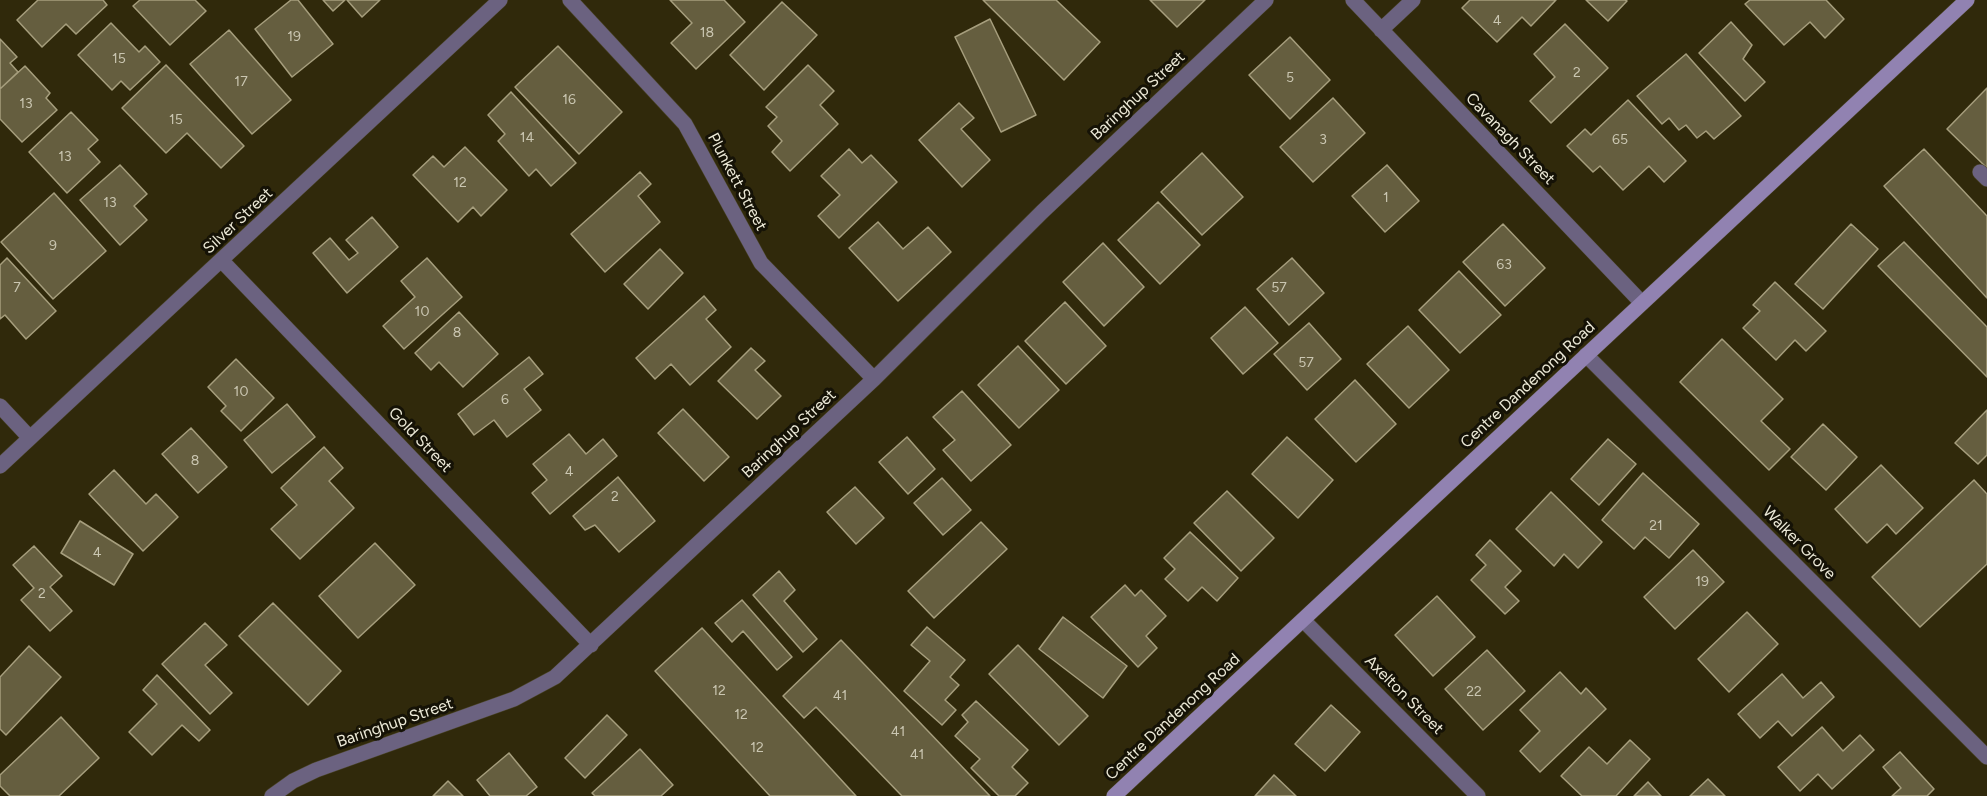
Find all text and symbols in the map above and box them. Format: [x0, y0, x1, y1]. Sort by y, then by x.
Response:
house number: 4 [1493, 13, 1501, 29]
house number: 18 [700, 25, 714, 41]
house number: 19 [287, 29, 301, 45]
street label: Baringhup Street [1087, 48, 1189, 144]
house number: 15 [112, 51, 126, 67]
house number: 2 [1573, 65, 1581, 81]
house number: 5 [1286, 70, 1294, 86]
house number: 17 [234, 74, 248, 90]
street label: Cavanagh Street [1461, 89, 1559, 189]
house number: 16 [562, 92, 576, 108]
house number: 13 [19, 96, 33, 112]
house number: 15 [169, 112, 183, 128]
house number: 14 [520, 130, 534, 146]
street label: Plunkett Street [703, 130, 771, 234]
house number: 3 [1319, 132, 1327, 148]
house number: 65 [1612, 132, 1628, 148]
house number: 13 [58, 149, 72, 165]
house number: 12 [453, 175, 467, 191]
street label: Silver Street [199, 184, 277, 258]
house number: 1 [1383, 190, 1389, 206]
house number: 13 [103, 195, 117, 211]
house number: 9 [49, 238, 57, 254]
house number: 63 [1496, 257, 1512, 273]
house number: 7 [13, 280, 21, 296]
house number: 57 [1271, 280, 1287, 296]
house number: 10 [415, 304, 429, 320]
street label: Centre Dandenong Road [1457, 318, 1599, 452]
house number: 8 [453, 325, 461, 341]
house number: 57 [1298, 355, 1314, 371]
house number: 10 [234, 384, 248, 400]
street label: Baringhup Street [738, 386, 840, 482]
house number: 6 [501, 392, 509, 408]
street label: Gold Street [384, 403, 456, 477]
house number: 8 [191, 453, 199, 469]
house number: 4 [565, 464, 573, 480]
house number: 2 [611, 489, 619, 505]
street label: Walker Grove [1758, 502, 1840, 584]
house number: 21 [1649, 518, 1663, 534]
house number: 4 [93, 545, 101, 561]
house number: 19 [1695, 574, 1709, 590]
house number: 2 [38, 586, 46, 602]
street label: Centre Dandenong Road [1102, 650, 1244, 784]
street label: Axelton Street [1361, 652, 1447, 738]
house number: 12 [712, 683, 726, 699]
house number: 22 [1466, 684, 1482, 700]
house number: 41 [833, 688, 847, 704]
street label: Baringhup Street [334, 694, 456, 752]
house number: 12 [734, 707, 748, 723]
house number: 41 [891, 724, 905, 740]
house number: 12 [750, 740, 764, 756]
house number: 41 [910, 747, 924, 763]

